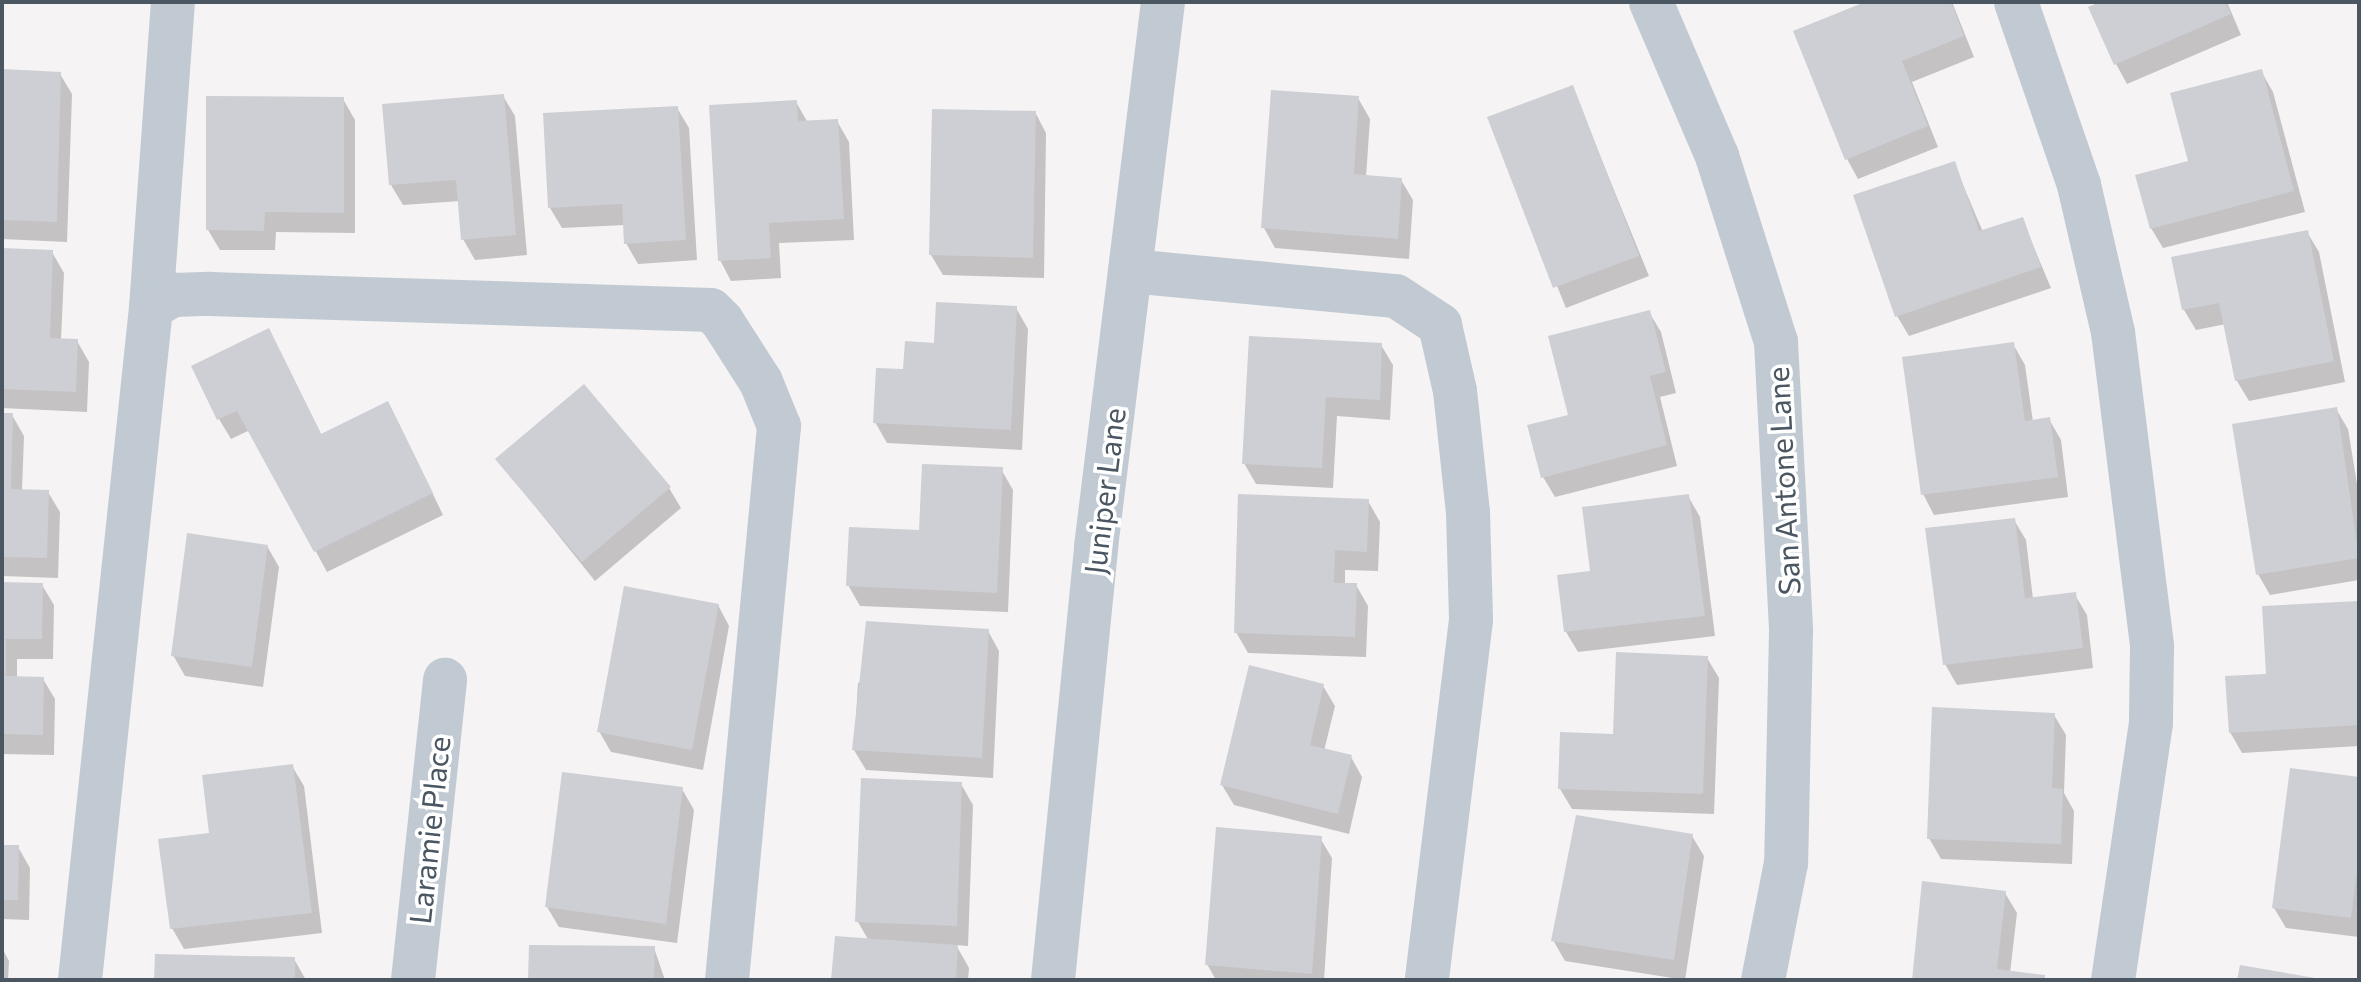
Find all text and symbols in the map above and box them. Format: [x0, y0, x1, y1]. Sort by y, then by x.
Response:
street label: San Antone Lane [1759, 366, 1807, 596]
street label: Juniper Lane [1076, 406, 1132, 576]
street label: Laramie Place [401, 734, 457, 926]

